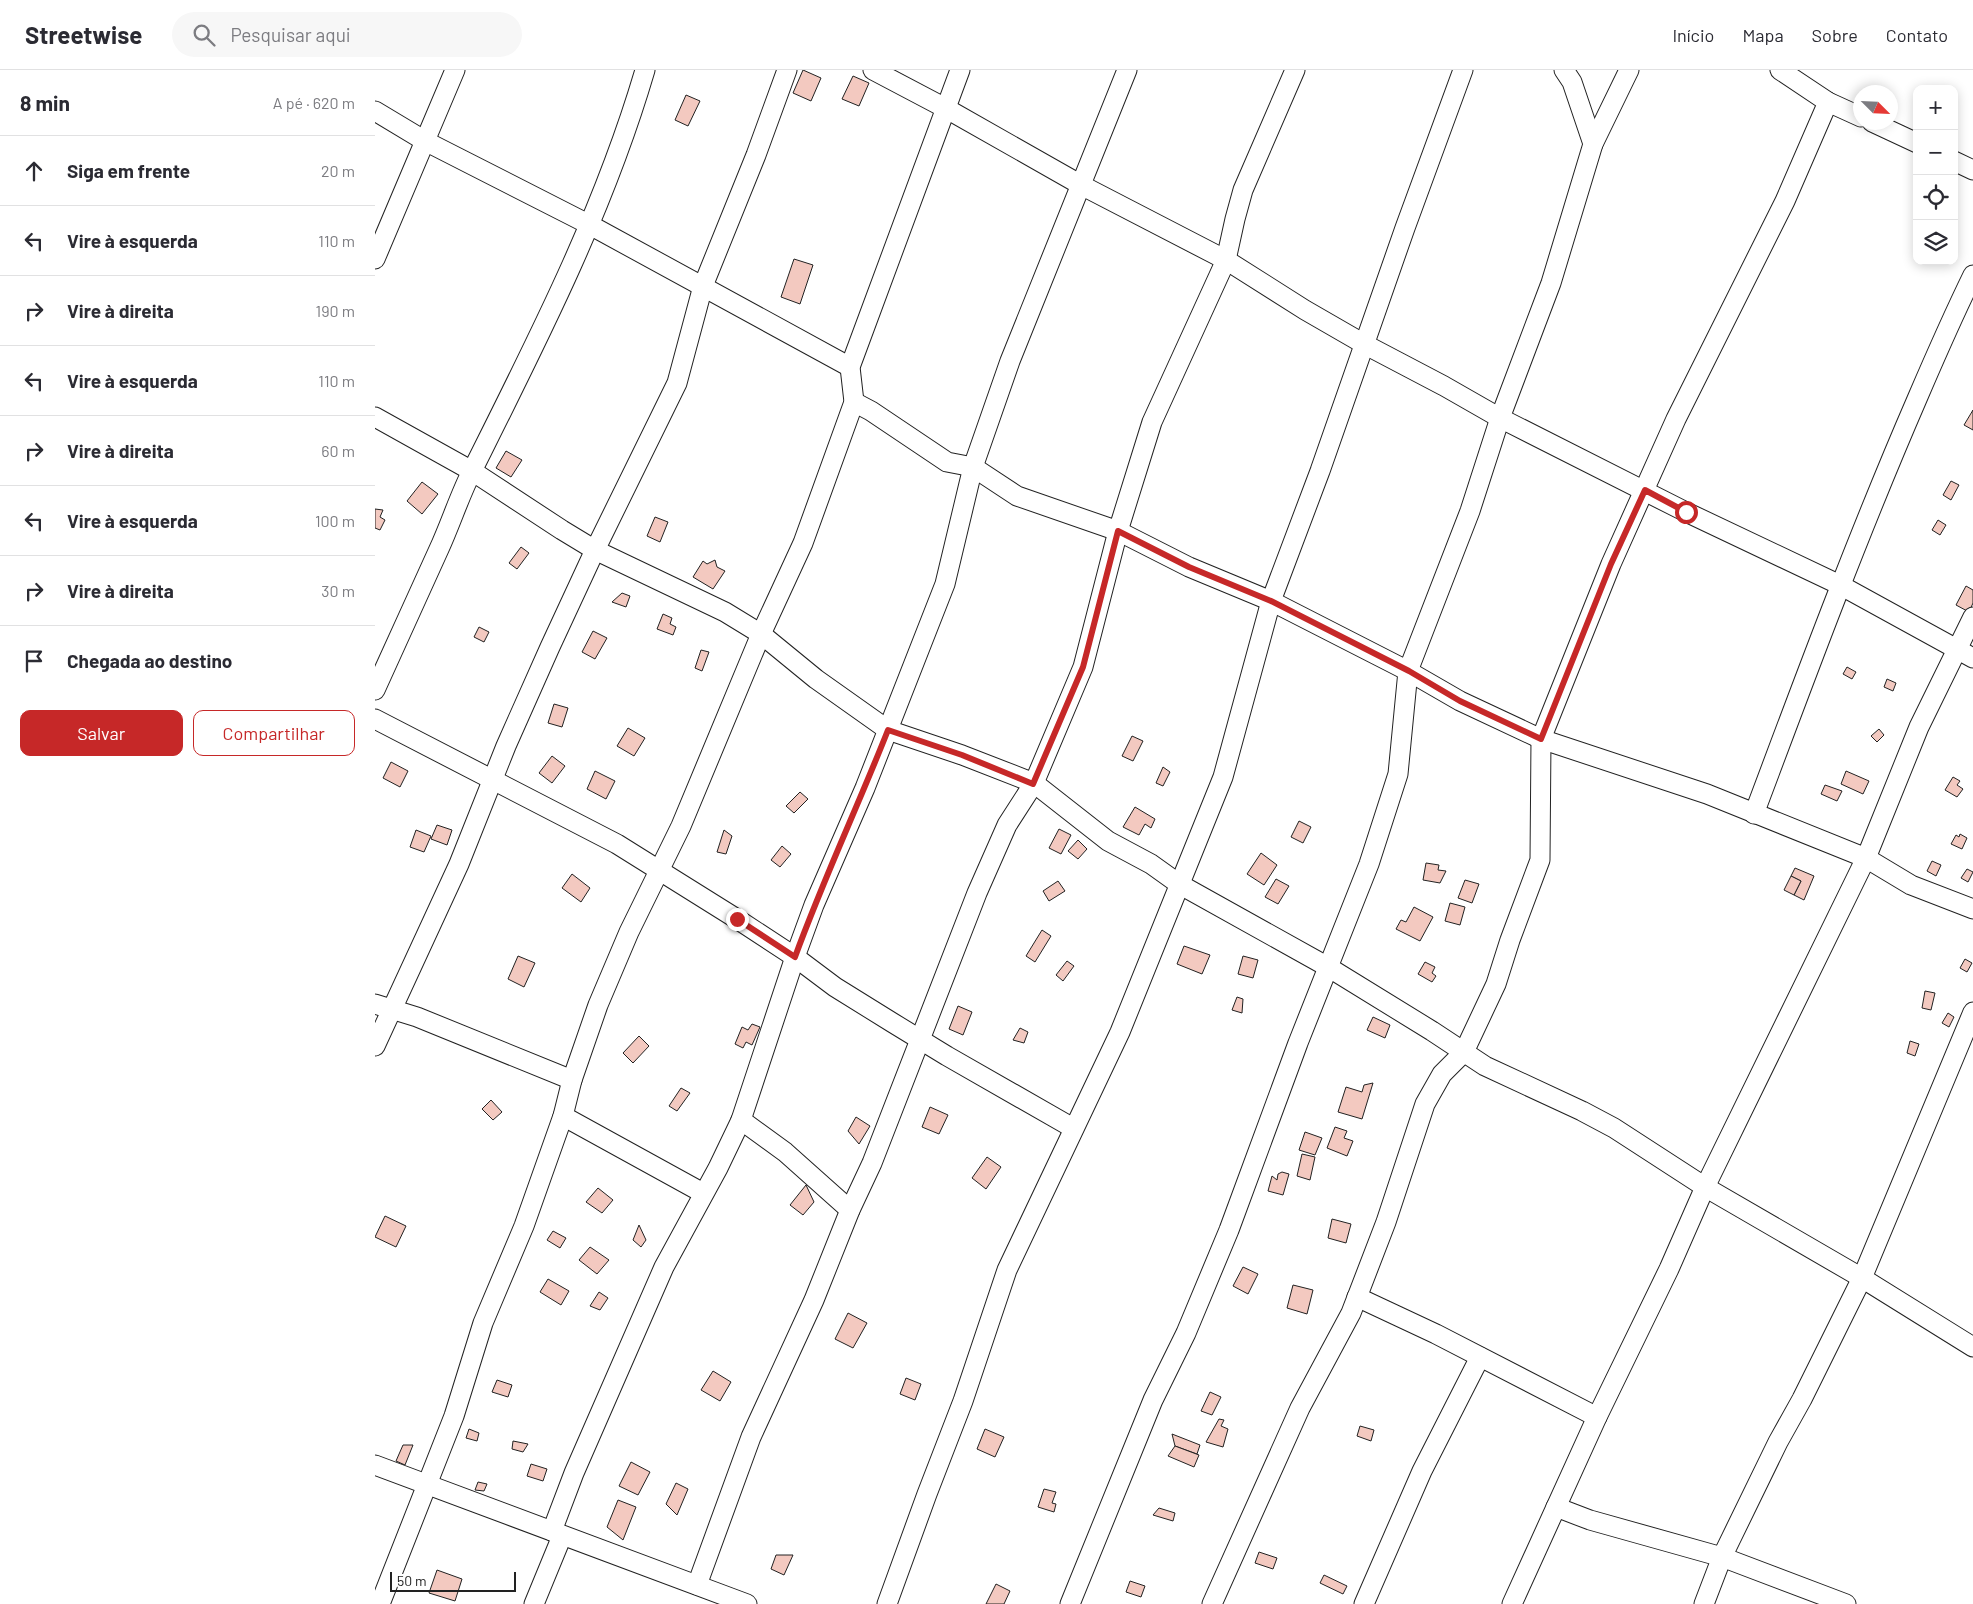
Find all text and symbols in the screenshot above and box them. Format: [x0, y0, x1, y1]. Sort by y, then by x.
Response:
search box [172, 12, 522, 57]
text: Streetwise [25, 20, 142, 49]
icon: search [190, 21, 218, 49]
text: Pesquisar aqui [230, 23, 351, 46]
text: Início [1672, 24, 1714, 46]
text: Mapa [1742, 24, 1784, 46]
text: Sobre [1812, 24, 1858, 46]
text: Contato [1886, 24, 1948, 46]
north arrow [1853, 85, 1898, 130]
map controls [1913, 85, 1958, 265]
button: + [1913, 85, 1958, 130]
text: 8 min [20, 90, 70, 115]
text: A pé · 620 m [273, 93, 355, 112]
button: − [1913, 130, 1958, 175]
icon: ahead [20, 157, 48, 185]
text: Siga em frente [67, 159, 190, 182]
text: 20 m [321, 161, 355, 180]
button: locate [1913, 175, 1958, 220]
button: layers [1913, 220, 1958, 265]
icon: left [20, 227, 48, 255]
text: Vire à esquerda [67, 229, 198, 252]
text: 110 m [318, 231, 355, 250]
icon: right [20, 297, 48, 325]
text: Vire à direita [67, 299, 174, 322]
text: 190 m [316, 301, 355, 320]
icon: left [20, 367, 48, 395]
text: Vire à esquerda [67, 369, 198, 392]
text: 110 m [318, 371, 355, 390]
icon: right [20, 437, 48, 465]
text: Vire à direita [67, 439, 174, 462]
text: 60 m [321, 441, 355, 460]
route start [1675, 501, 1698, 524]
icon: left [20, 507, 48, 535]
text: Vire à esquerda [67, 509, 198, 532]
text: 100 m [315, 511, 355, 530]
icon: right [20, 577, 48, 605]
text: Vire à direita [67, 579, 174, 602]
text: 30 m [321, 581, 355, 600]
icon: arrive [20, 647, 48, 675]
text: Chegada ao destino [67, 649, 232, 672]
button: Salvar [20, 710, 183, 756]
button: Compartilhar [193, 710, 355, 756]
route end [726, 908, 749, 931]
scale bar [390, 1569, 516, 1592]
text: 50 m [397, 1572, 426, 1589]

